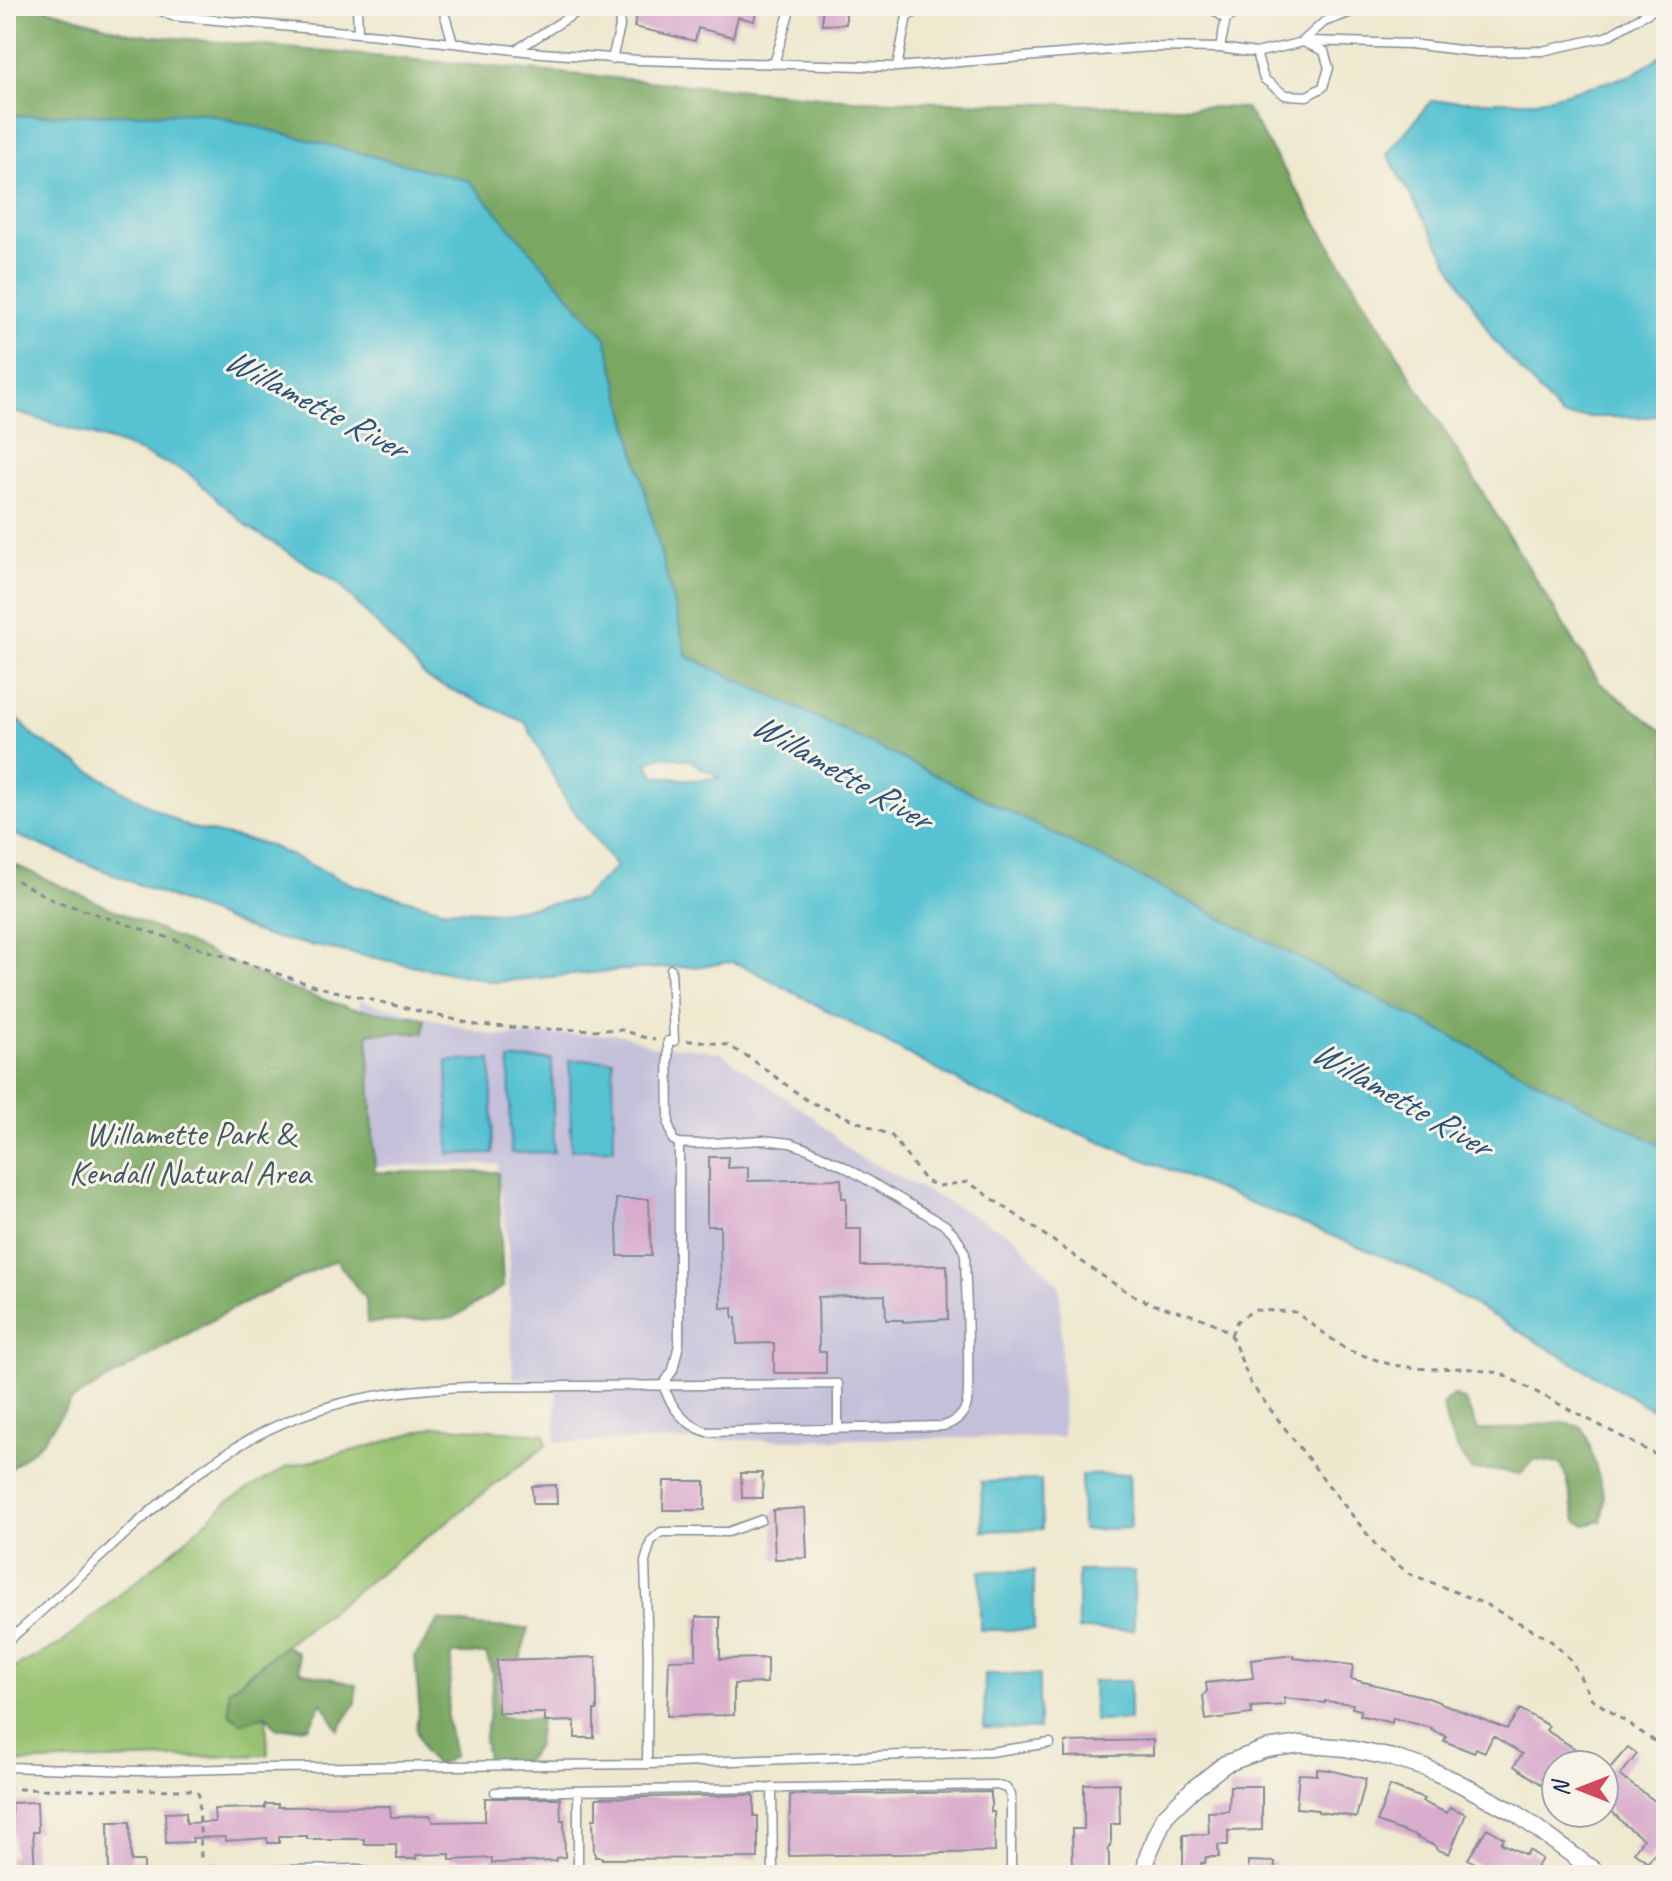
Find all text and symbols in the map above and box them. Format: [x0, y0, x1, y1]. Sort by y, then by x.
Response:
water label: Willamette River [217, 336, 420, 473]
water label: Willamette River [744, 701, 944, 844]
water label: Willamette River [1304, 1028, 1504, 1171]
park label: Willamette Park & Kendall Natural Area [69, 1112, 313, 1194]
north arrow [1540, 1749, 1620, 1829]
text: N [1547, 1779, 1575, 1796]

